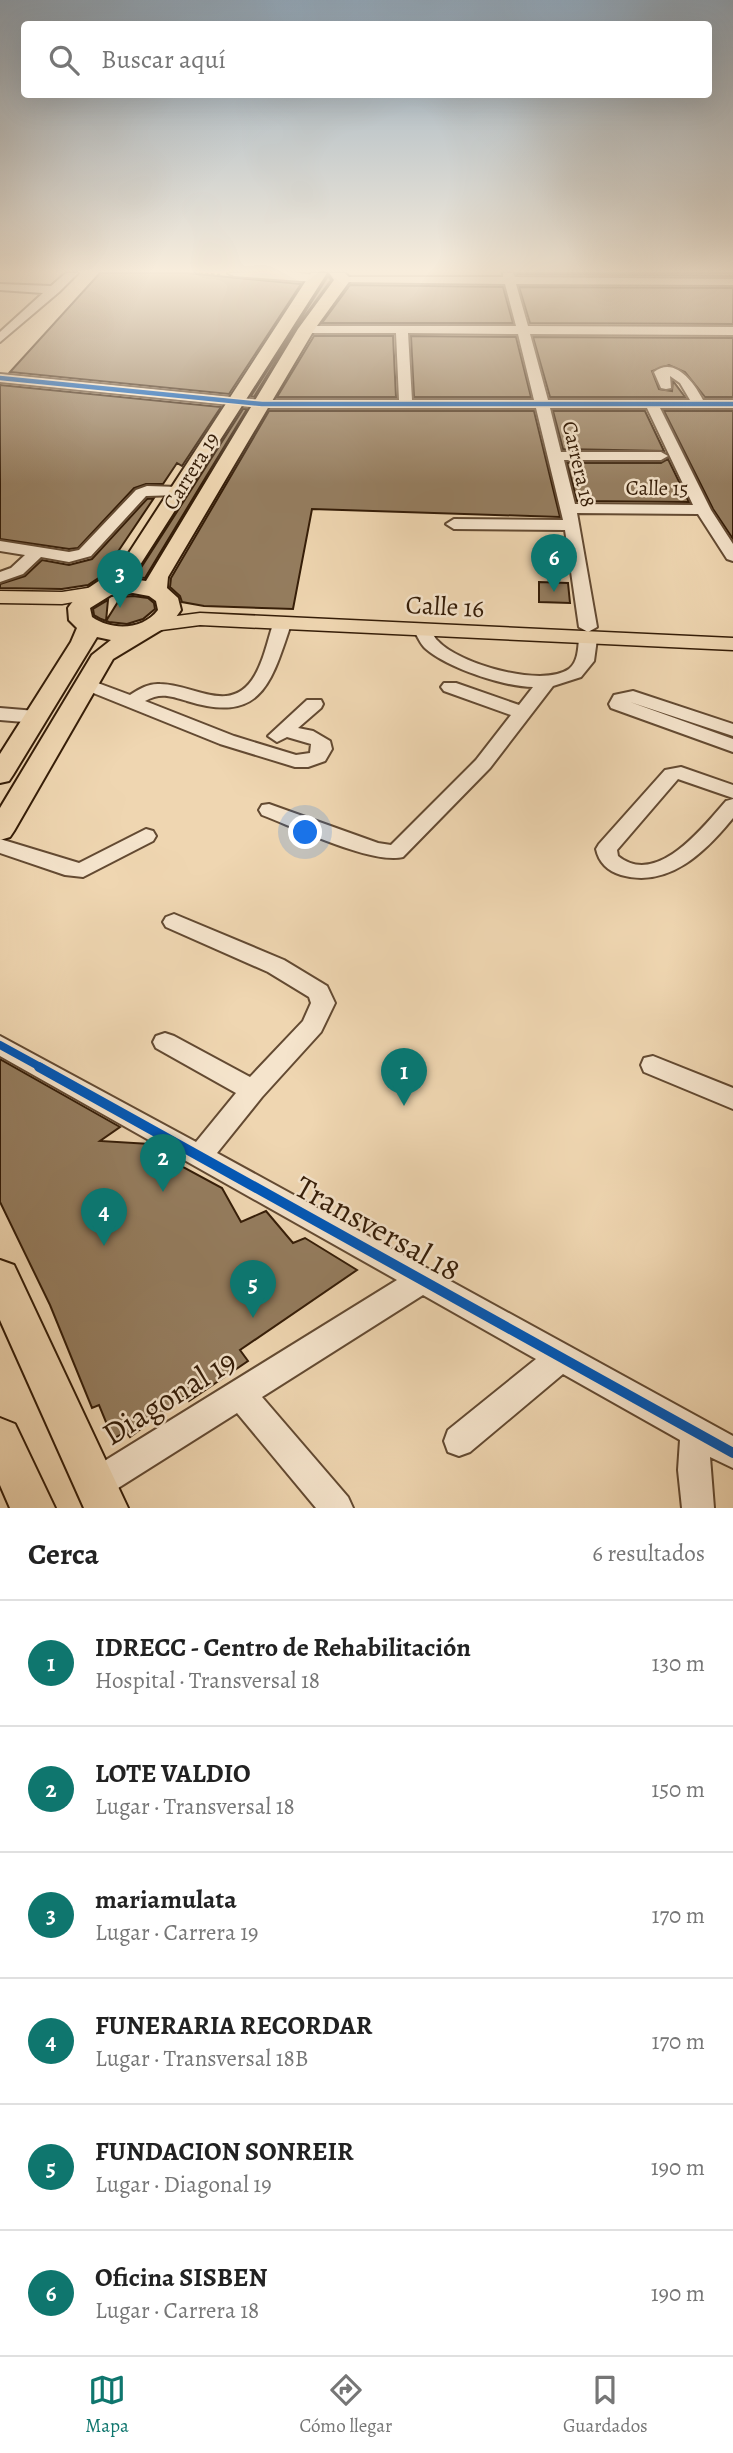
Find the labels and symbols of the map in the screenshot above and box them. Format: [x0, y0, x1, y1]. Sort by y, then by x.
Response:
street label: Carrera 18 [556, 418, 602, 510]
street label: Carrera 19 [156, 427, 226, 515]
street label: Calle 15 [625, 473, 689, 503]
pin: 6 [531, 534, 577, 592]
pin: 3 [97, 550, 143, 608]
street label: Calle 16 [405, 587, 485, 626]
your location [288, 815, 322, 849]
pin: 1 [381, 1048, 427, 1106]
pin: 2 [140, 1134, 186, 1192]
street label: Transversal 18 [288, 1165, 468, 1291]
pin: 4 [81, 1188, 127, 1246]
pin: 5 [230, 1260, 276, 1318]
street label: Diagonal 19 [94, 1338, 244, 1456]

